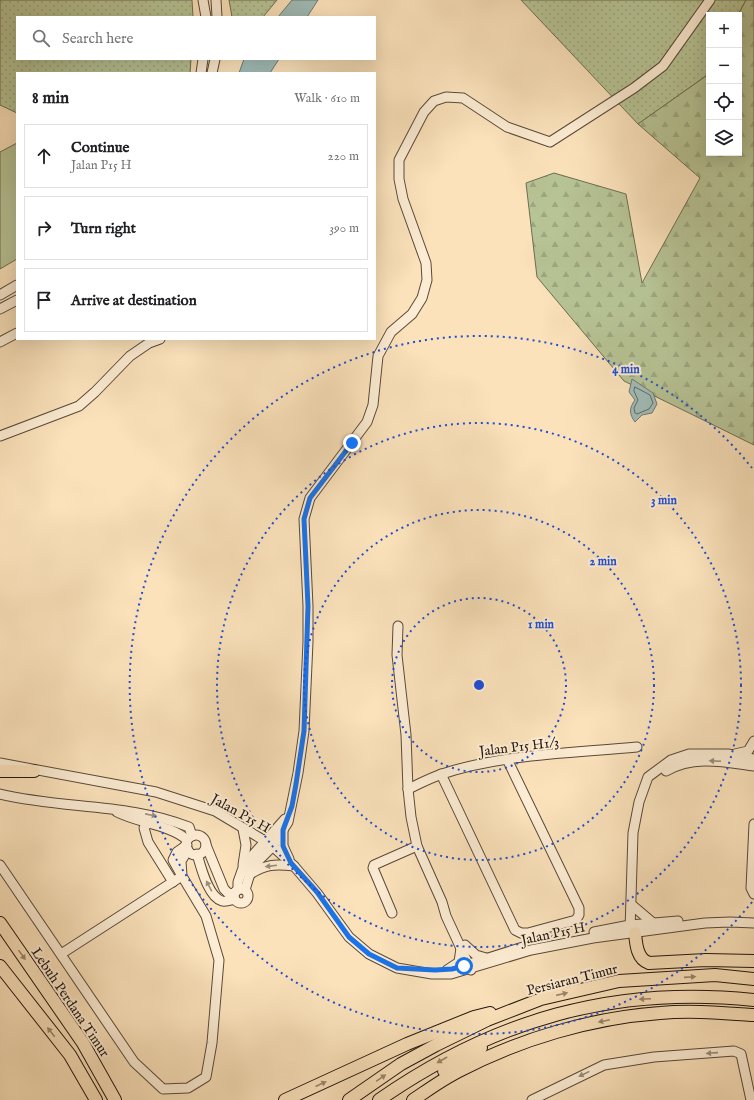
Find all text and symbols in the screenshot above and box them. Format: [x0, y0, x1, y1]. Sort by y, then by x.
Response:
map controls [706, 12, 742, 156]
button: + [706, 12, 742, 48]
search box [16, 16, 376, 60]
icon: search [30, 27, 52, 49]
text: Search here [62, 29, 133, 48]
button: − [706, 48, 742, 84]
button: locate [706, 84, 742, 120]
text: 8 min [32, 88, 69, 109]
text: Walk · 610 m [294, 90, 360, 107]
button: layers [706, 120, 742, 156]
text: Continue [71, 138, 129, 157]
icon: ahead [33, 145, 55, 167]
text: 220 m [328, 148, 359, 165]
text: Jalan P15 H [71, 157, 132, 174]
icon: right [33, 217, 55, 239]
text: Turn right [71, 219, 136, 238]
text: 390 m [329, 220, 359, 237]
icon: arrive [33, 289, 55, 311]
text: Arrive at destination [71, 291, 197, 310]
text: 4 min [612, 362, 640, 377]
route end [343, 434, 361, 452]
text: 3 min [651, 493, 678, 508]
text: 2 min [589, 554, 617, 569]
text: 1 min [528, 617, 555, 632]
centre of rings [472, 678, 486, 692]
street label: Jalan P15 H1/3 [476, 733, 560, 761]
one-way arrow [708, 758, 721, 764]
street label: Jalan P15 H [206, 789, 273, 838]
one-way arrow [145, 812, 157, 818]
one-way arrow [264, 862, 277, 869]
one-way arrow [205, 880, 212, 892]
street label: Jalan P15 H [517, 918, 587, 950]
street label: Lebuh Perdana Timur [27, 944, 114, 1061]
one-way arrow [18, 950, 26, 961]
route start [455, 957, 473, 975]
street label: Persiaran Timur [525, 960, 620, 1000]
one-way arrow [684, 973, 696, 980]
one-way arrow [556, 991, 568, 997]
one-way arrow [638, 996, 651, 1002]
one-way arrow [598, 1018, 610, 1024]
one-way arrow [47, 1027, 56, 1038]
one-way arrow [706, 1049, 718, 1056]
one-way arrow [436, 1057, 448, 1064]
one-way arrow [579, 1071, 590, 1077]
one-way arrow [376, 1074, 386, 1082]
one-way arrow [315, 1081, 326, 1087]

